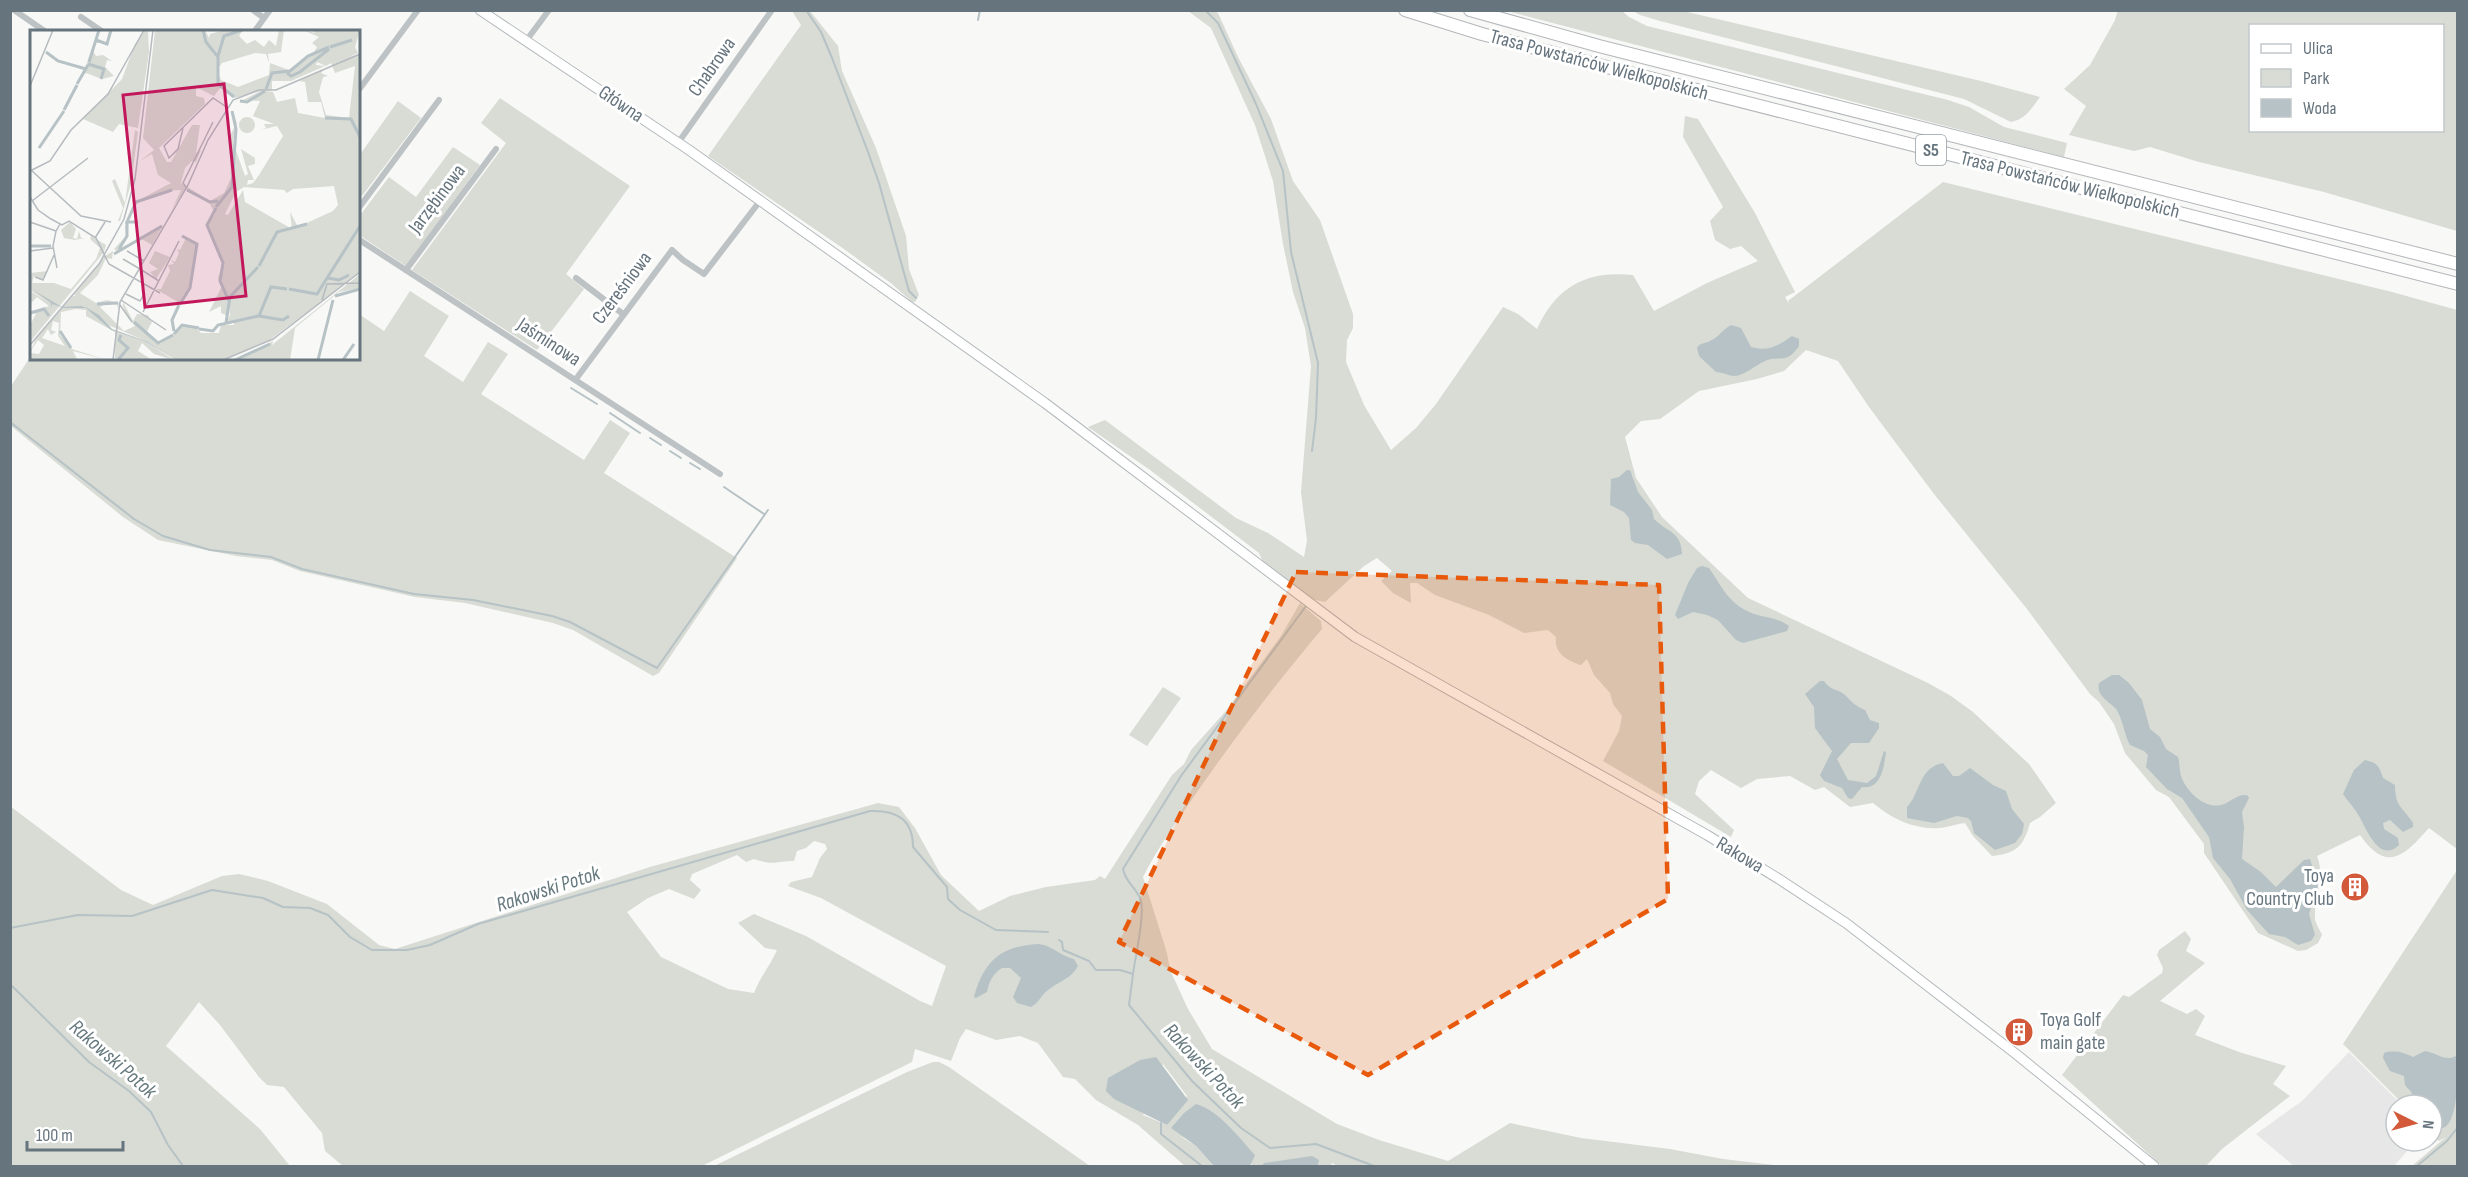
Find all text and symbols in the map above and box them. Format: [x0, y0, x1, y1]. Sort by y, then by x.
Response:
street label: Trasa Powstańców Wielkopolskich [1487, 24, 1711, 106]
legend [2249, 24, 2444, 132]
inset map [30, 30, 360, 360]
street label: Chabrowa [683, 33, 741, 101]
text: Ulica [2303, 38, 2333, 59]
text: Park [2303, 68, 2329, 89]
street label: Główna [594, 80, 648, 128]
text: Woda [2303, 98, 2336, 119]
road number: S5 [1916, 135, 1946, 165]
street label: Trasa Powstańców Wielkopolskich [1958, 146, 2182, 224]
street label: Jarzębinowa [403, 160, 471, 239]
street label: Czereśniowa [587, 247, 657, 329]
street label: Jaśminowa [512, 312, 585, 371]
street label: Rakowa [1712, 832, 1768, 878]
water label: Rakowski Potok [493, 860, 604, 917]
place label: Toya Country Club [2246, 864, 2334, 911]
building icon: Toya Country Club [2339, 871, 2371, 903]
place label: Toya Golf main gate [2040, 1008, 2105, 1055]
water label: Rakowski Potok [64, 1014, 163, 1104]
building icon: Toya Golf main gate [2003, 1016, 2035, 1048]
water label: Rakowski Potok [1158, 1018, 1251, 1115]
north arrow [2384, 1093, 2444, 1153]
scale bar [27, 1114, 123, 1152]
text: N [2418, 1119, 2437, 1130]
text: 100 m [36, 1125, 73, 1146]

